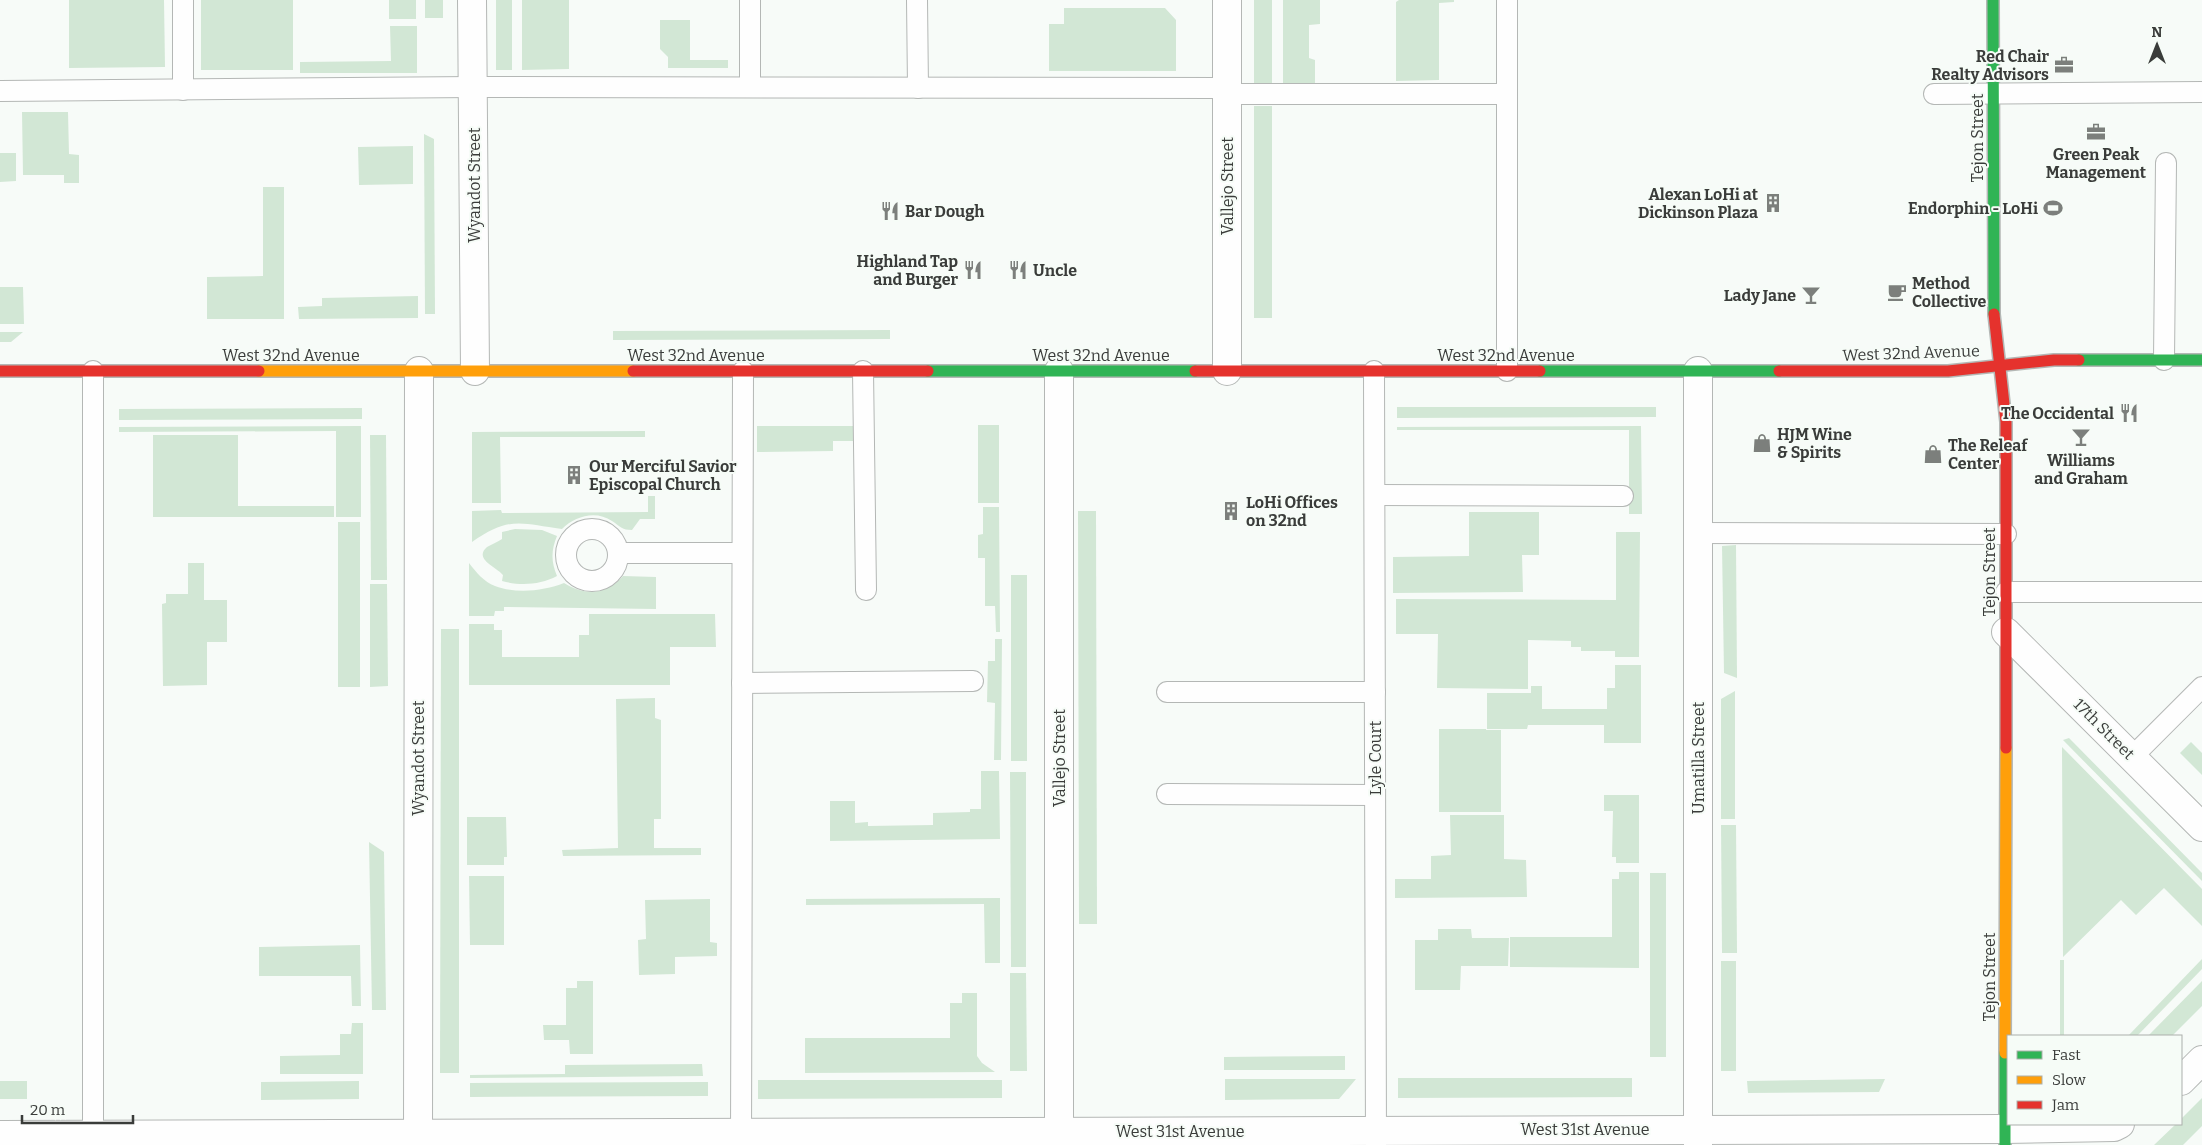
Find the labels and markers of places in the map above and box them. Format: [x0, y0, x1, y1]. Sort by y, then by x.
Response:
place label: Red Chair Realty Advisors [1931, 47, 2049, 84]
office icon: Red Chair Realty Advisors [2053, 54, 2075, 76]
office icon: Green Peak Management [2085, 121, 2107, 143]
place label: Green Peak Management [2046, 145, 2147, 182]
place label: Alexan LoHi at Dickinson Plaza [1638, 185, 1759, 222]
building icon: Alexan LoHi at Dickinson Plaza [1762, 192, 1784, 214]
sports icon: Endorphin - LoHi [2042, 197, 2064, 219]
place label: Endorphin - LoHi [1908, 199, 2038, 218]
restaurant icon: Bar Dough [879, 200, 901, 222]
place label: Bar Dough [905, 202, 984, 221]
place label: Highland Tap and Burger [857, 252, 958, 289]
restaurant icon: Highland Tap and Burger [962, 259, 984, 281]
restaurant icon: Uncle [1007, 259, 1029, 281]
place label: Uncle [1033, 261, 1077, 280]
place label: Method Collective [1912, 274, 1986, 311]
cafe icon: Method Collective [1886, 281, 1908, 303]
bar icon: Lady Jane [1800, 284, 1822, 306]
place label: Lady Jane [1724, 286, 1796, 305]
restaurant icon: The Occidental [2118, 402, 2140, 424]
place label: The Occidental [2001, 404, 2114, 423]
place label: HJM Wine & Spirits [1777, 425, 1852, 462]
bar icon: Williams and Graham [2070, 426, 2092, 448]
shop icon: HJM Wine & Spirits [1751, 432, 1773, 454]
place label: The Releaf Center [1948, 436, 2028, 473]
shop icon: The Releaf Center [1922, 443, 1944, 465]
place label: Williams and Graham [2034, 451, 2129, 488]
place label: Our Merciful Savior Episcopal Church [589, 457, 737, 494]
building icon: Our Merciful Savior Episcopal Church [563, 464, 585, 486]
place label: LoHi Offices on 32nd [1246, 493, 1338, 530]
building icon: LoHi Offices on 32nd [1220, 500, 1242, 522]

